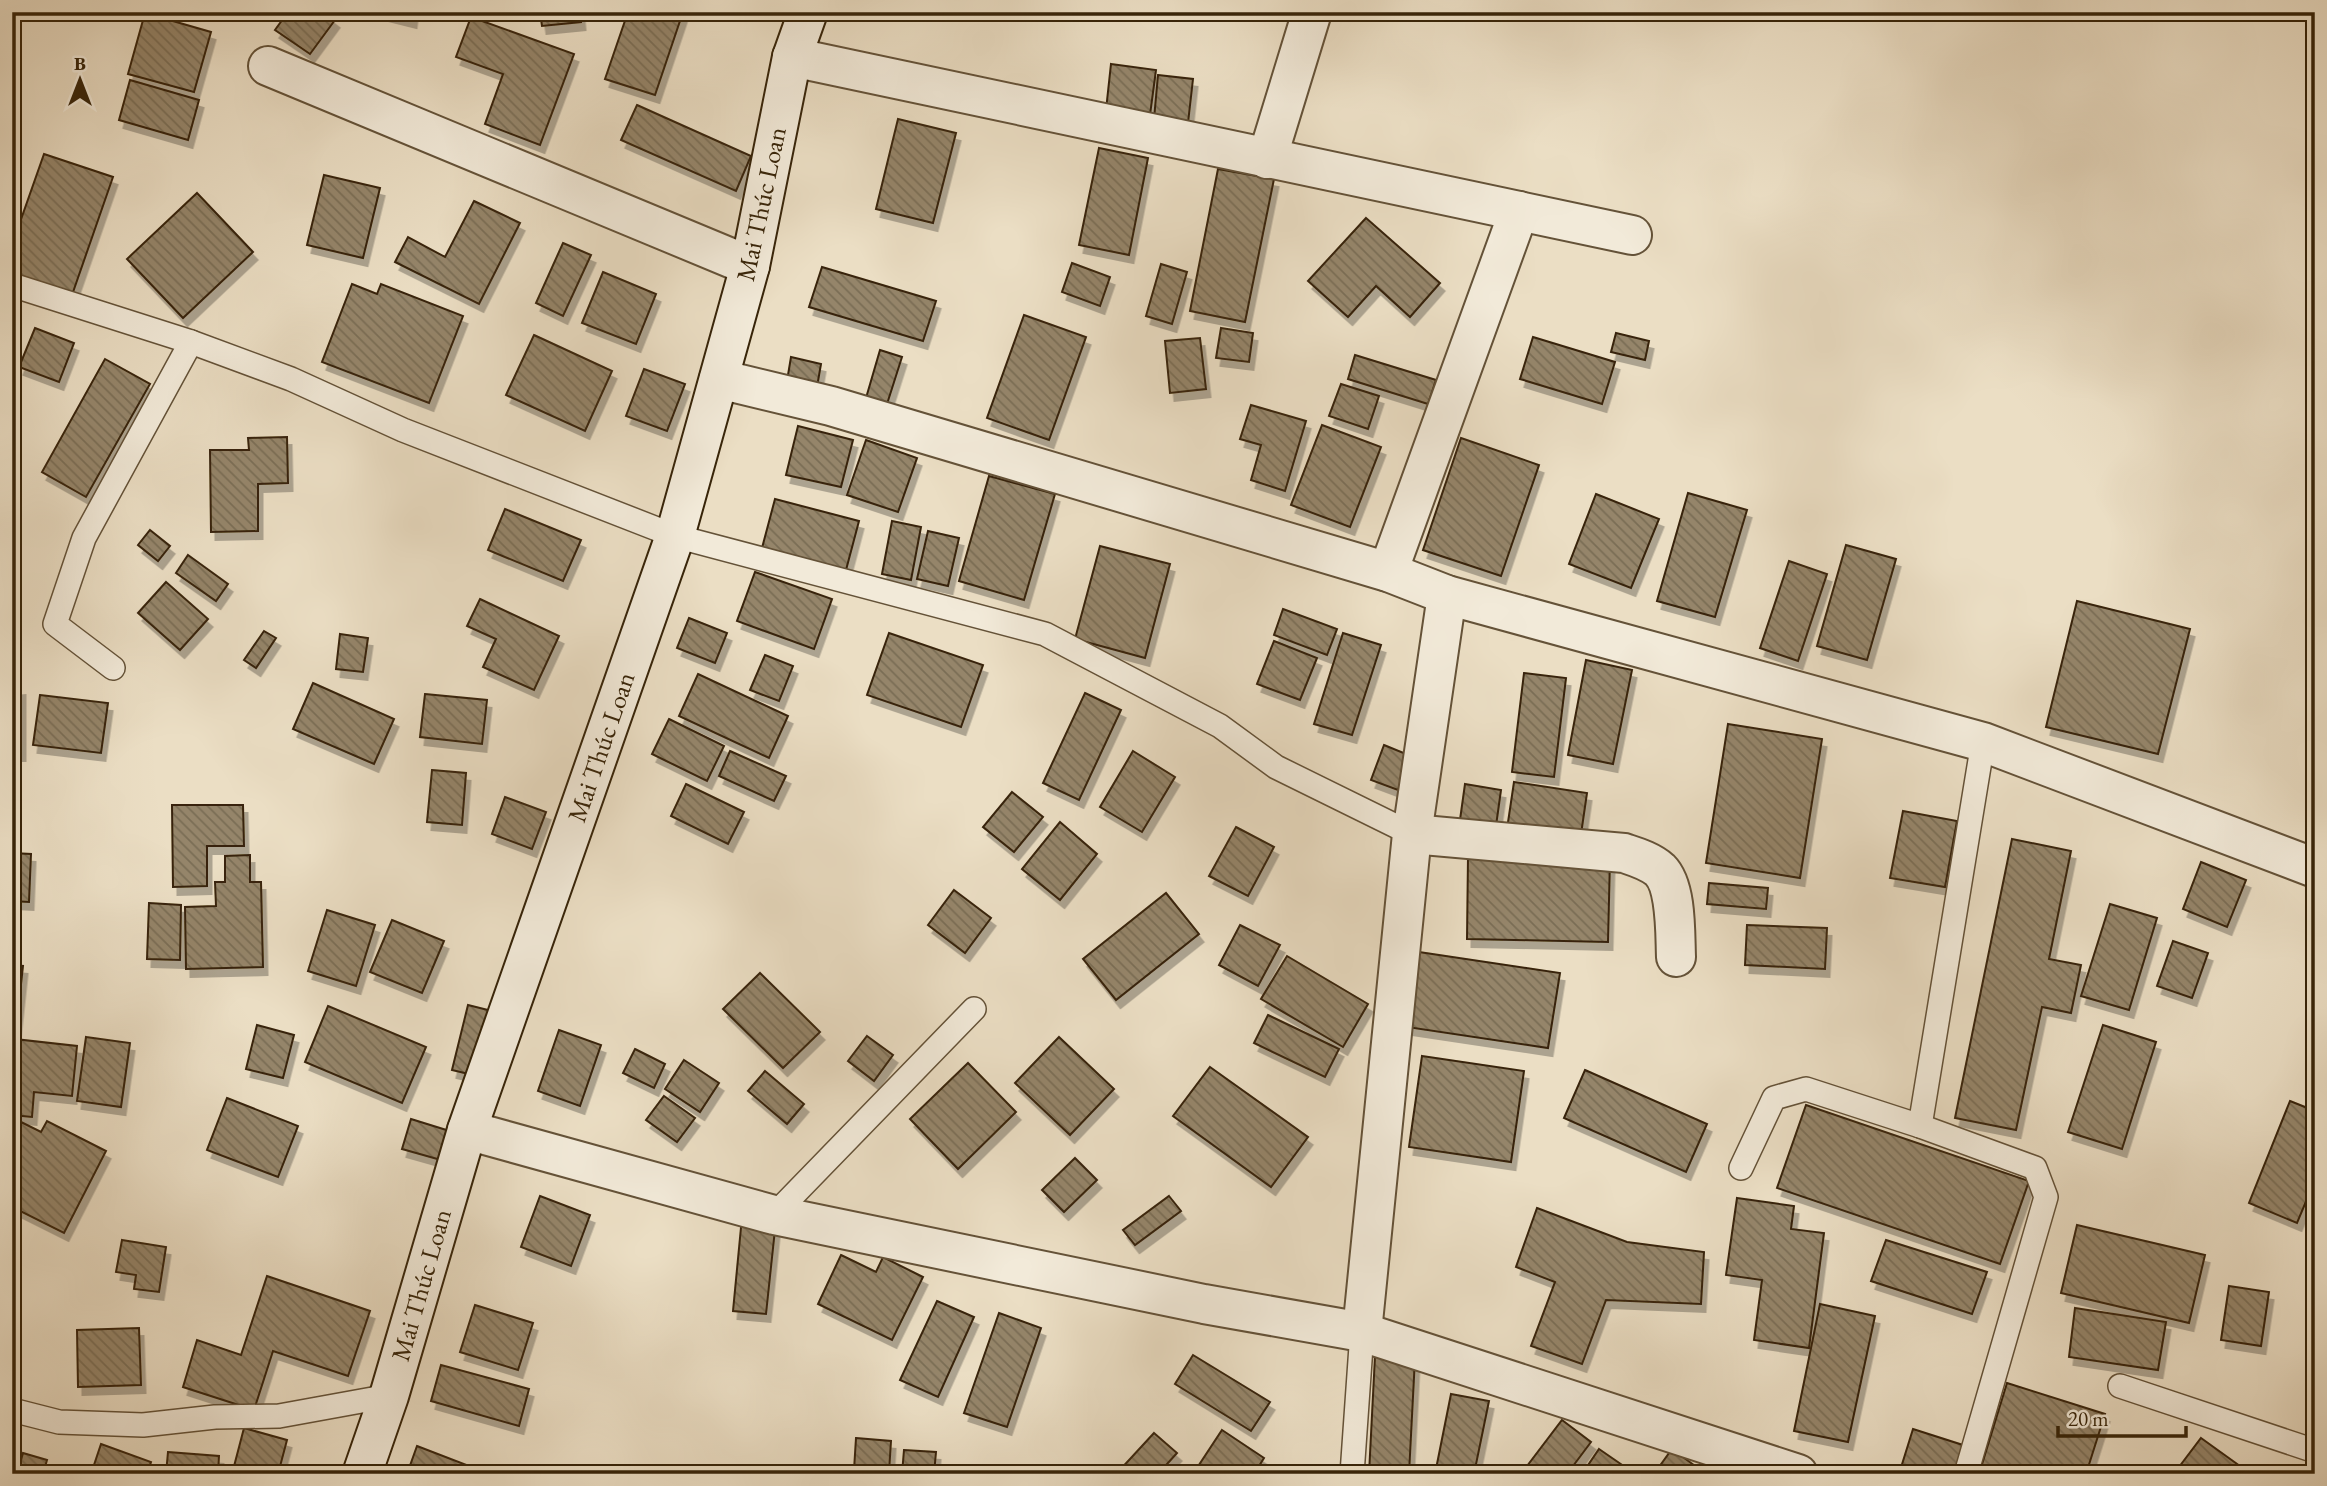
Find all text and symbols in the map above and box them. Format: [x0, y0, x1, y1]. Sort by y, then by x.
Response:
north arrow [46, 46, 116, 116]
text: B [74, 51, 86, 76]
street label: Mai Thúc Loan [728, 124, 794, 284]
street label: Mai Thúc Loan [559, 667, 643, 827]
street label: Mai Thúc Loan [383, 1205, 459, 1365]
scale bar [2058, 1395, 2185, 1439]
text: 20 m [2068, 1405, 2109, 1432]

